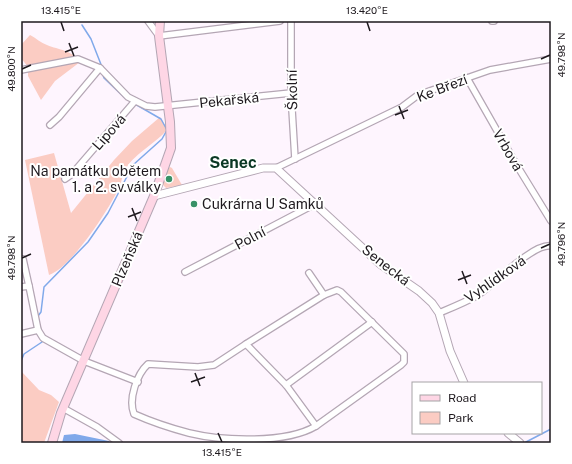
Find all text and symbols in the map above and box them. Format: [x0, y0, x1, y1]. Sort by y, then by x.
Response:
text: 13.415°E [41, 4, 81, 16]
text: 13.420°E [346, 4, 388, 16]
text: 49.798°N [555, 33, 567, 77]
text: 49.800°N [5, 46, 17, 92]
street label: Školní [283, 69, 300, 110]
street label: Ke Březí [414, 71, 470, 105]
street label: Pekařská [198, 89, 260, 111]
street label: Lipová [89, 111, 129, 153]
street label: Vrbová [490, 126, 526, 174]
district label: Senec [209, 153, 257, 172]
place label: Na památku obětem 1. a 2. sv.války [30, 163, 162, 195]
marker: Na památku obětem 1. a 2. sv.války [164, 174, 174, 184]
place label: Cukrárna U Samků [202, 196, 324, 212]
marker: Cukrárna U Samků [189, 199, 199, 209]
text: 49.796°N [555, 222, 567, 266]
street label: Polní [232, 223, 269, 253]
street label: Plzeňská [108, 229, 146, 289]
text: 49.798°N [5, 236, 17, 280]
street label: Senecká [359, 241, 413, 289]
street label: Vyhlídková [461, 252, 529, 306]
legend [412, 382, 542, 434]
text: Road [448, 391, 476, 405]
text: Park [448, 411, 474, 425]
text: 13.415°E [202, 446, 242, 458]

